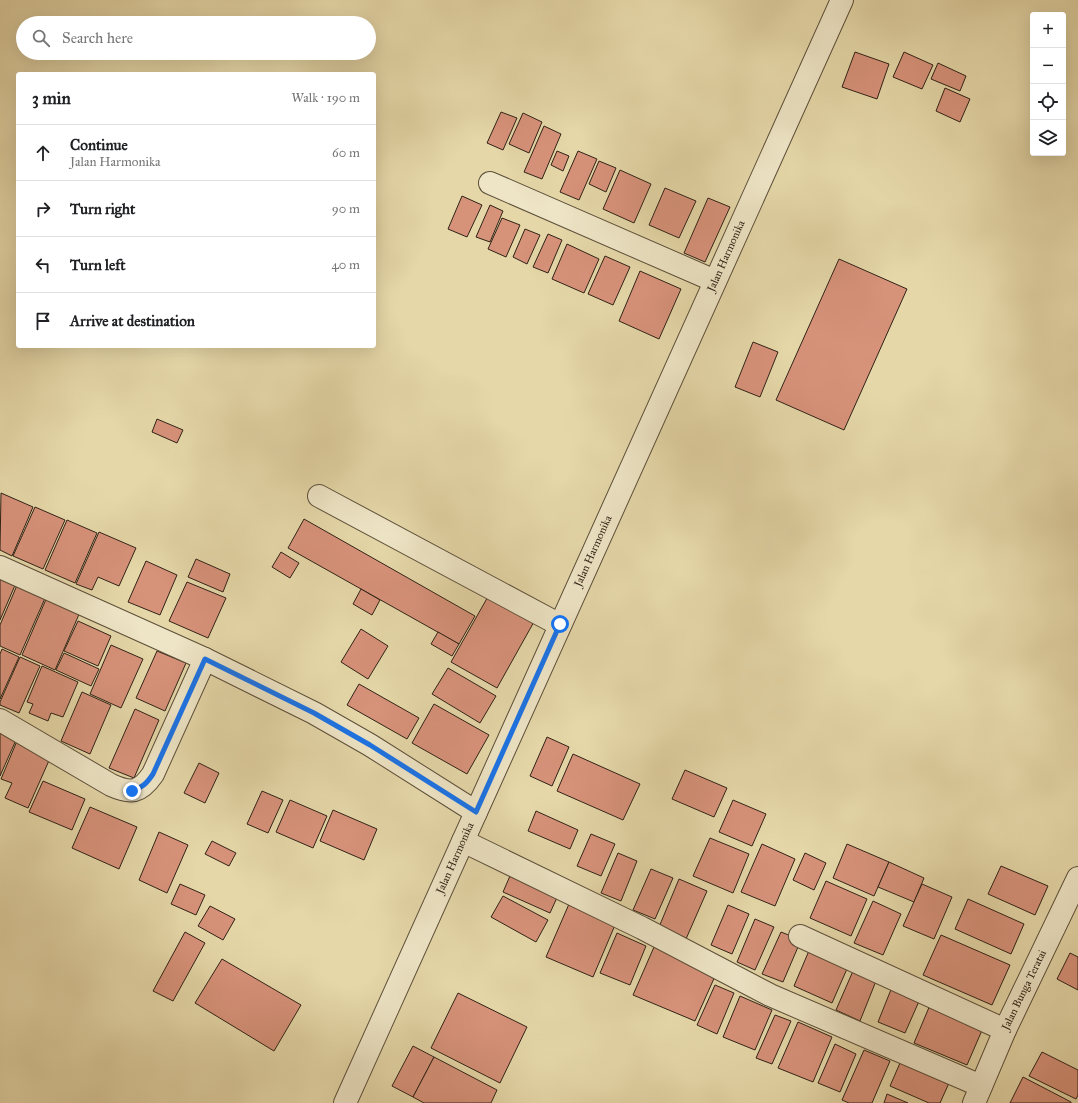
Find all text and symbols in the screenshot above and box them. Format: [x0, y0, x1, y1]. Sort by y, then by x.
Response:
map controls [1030, 12, 1066, 156]
button: + [1030, 12, 1066, 48]
search box [16, 16, 376, 60]
icon: search [30, 27, 52, 49]
text: Search here [62, 29, 133, 47]
button: − [1030, 48, 1066, 84]
button: locate [1030, 84, 1066, 120]
text: 3 min [32, 88, 71, 109]
text: Walk · 190 m [291, 90, 360, 106]
button: layers [1030, 120, 1066, 156]
text: Continue [70, 136, 128, 154]
icon: ahead [32, 142, 54, 164]
text: 60 m [332, 145, 360, 161]
text: Jalan Harmonika [70, 154, 161, 170]
icon: right [32, 198, 54, 220]
text: Turn right [70, 200, 135, 218]
text: 90 m [332, 201, 360, 217]
street label: Jalan Harmonika [704, 218, 749, 295]
icon: left [32, 254, 54, 276]
text: Turn left [70, 256, 126, 274]
text: 40 m [331, 257, 360, 273]
icon: arrive [32, 310, 54, 332]
text: Arrive at destination [70, 312, 195, 330]
street label: Jalan Harmonika [571, 513, 616, 590]
route start [551, 615, 569, 633]
route end [123, 782, 141, 800]
street label: Jalan Harmonika [433, 820, 478, 897]
street label: Jalan Bunga Teratai [999, 948, 1050, 1034]

